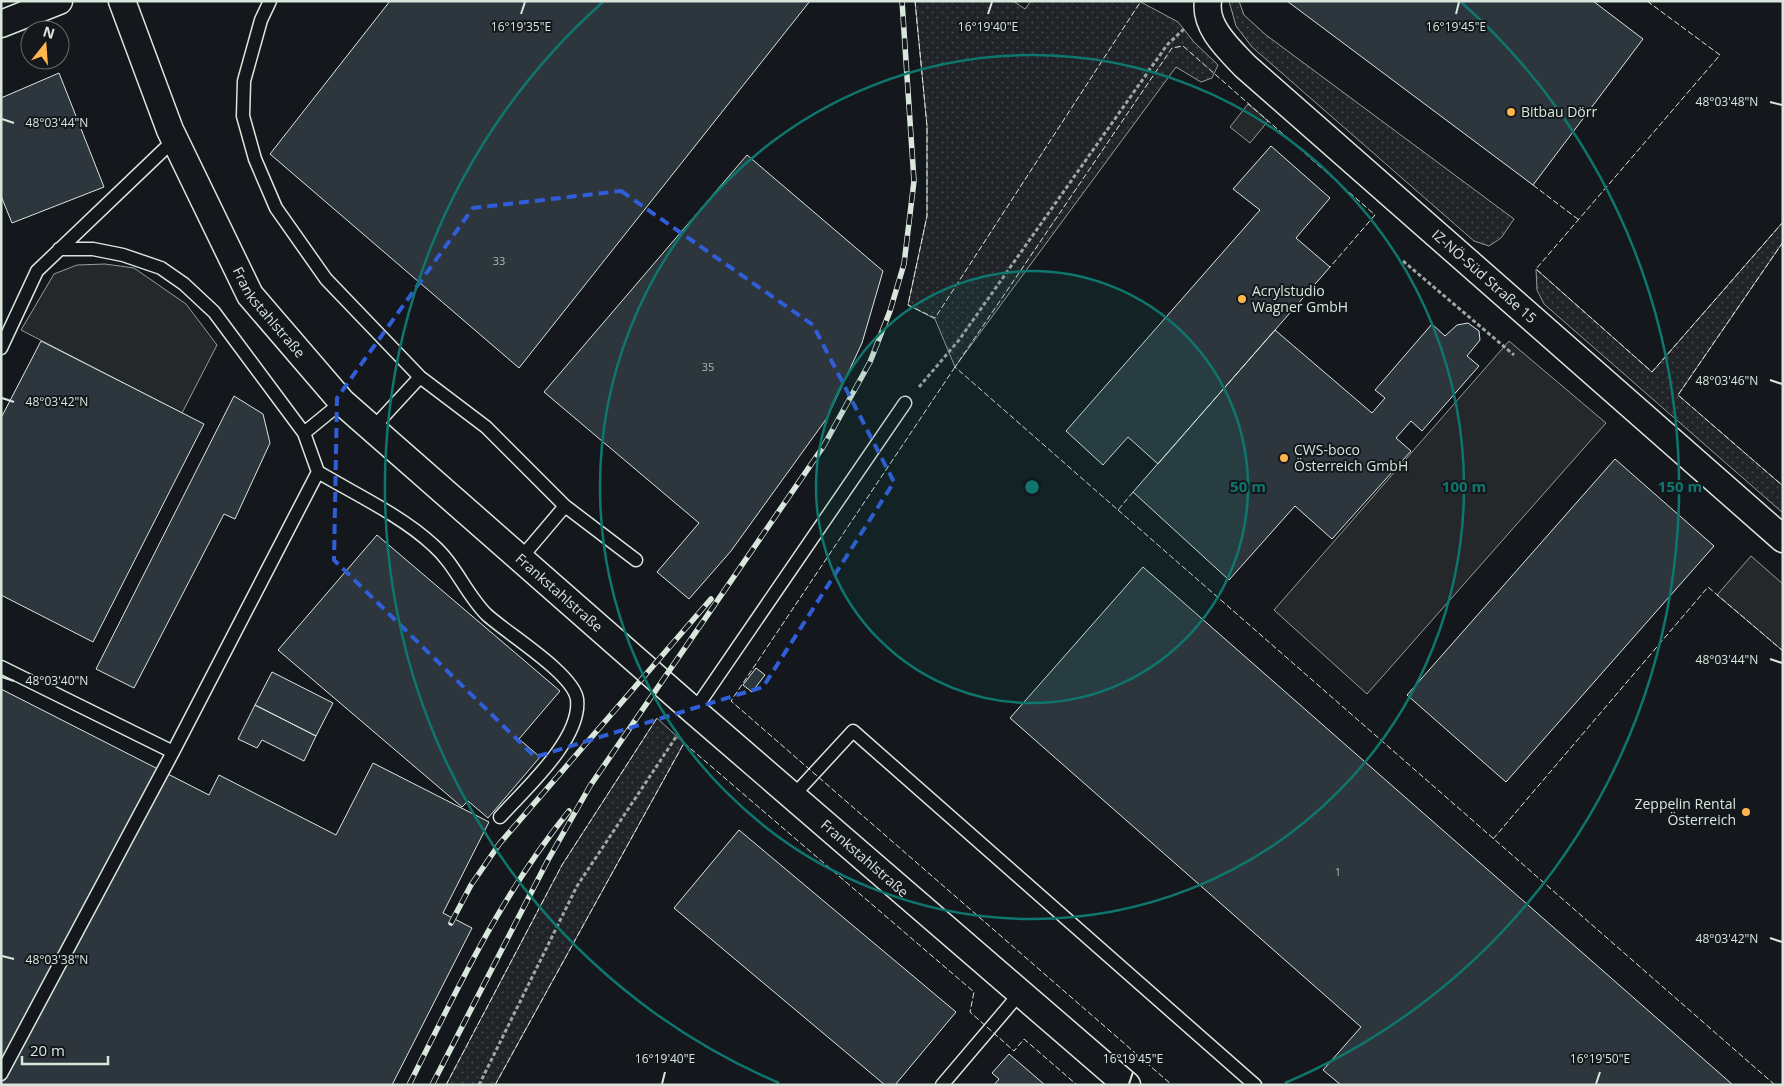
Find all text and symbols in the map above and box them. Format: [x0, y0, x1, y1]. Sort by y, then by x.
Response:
text: 16°19'35"E [491, 18, 551, 35]
text: 16°19'40"E [958, 18, 1018, 35]
text: 16°19'45"E [1426, 18, 1486, 35]
north arrow [20, 20, 70, 70]
text: N [41, 21, 57, 43]
text: 48°03'48"N [1696, 93, 1758, 110]
place label: Bitbau Dörr [1521, 102, 1597, 121]
marker: Bitbau Dörr [1505, 106, 1517, 118]
text: 48°03'44"N [26, 114, 88, 131]
street label: IZ-NÖ-Süd Straße 15 [1428, 225, 1541, 327]
house number: 33 [493, 253, 505, 268]
street label: Frankstahlstraße [229, 264, 310, 362]
place label: Acrylstudio Wagner GmbH [1252, 281, 1348, 316]
marker: Acrylstudio Wagner GmbH [1236, 293, 1248, 305]
house number: 35 [702, 359, 714, 374]
text: 48°03'46"N [1696, 372, 1758, 389]
text: 48°03'42"N [26, 393, 88, 410]
place label: CWS-boco Österreich GmbH [1294, 440, 1408, 475]
marker: CWS-boco Österreich GmbH [1278, 452, 1290, 464]
text: 50 m [1230, 476, 1266, 496]
text: 100 m [1442, 476, 1486, 496]
text: 150 m [1658, 476, 1702, 496]
centre of rings [1023, 478, 1041, 496]
street label: Frankstahlstraße [512, 549, 607, 636]
text: 48°03'44"N [1696, 651, 1758, 668]
text: 48°03'40"N [26, 672, 88, 689]
place label: Zeppelin Rental Österreich [1634, 794, 1736, 829]
marker: Zeppelin Rental Österreich [1740, 806, 1752, 818]
street label: Frankstahlstraße [817, 815, 913, 901]
house number: 1 [1335, 864, 1341, 879]
text: 48°03'42"N [1696, 930, 1758, 947]
text: 48°03'38"N [26, 951, 88, 968]
scale bar [22, 1034, 109, 1066]
text: 20 m [30, 1040, 65, 1060]
text: 16°19'40"E [635, 1050, 695, 1067]
text: 16°19'45"E [1103, 1050, 1163, 1067]
text: 16°19'50"E [1570, 1050, 1630, 1067]

